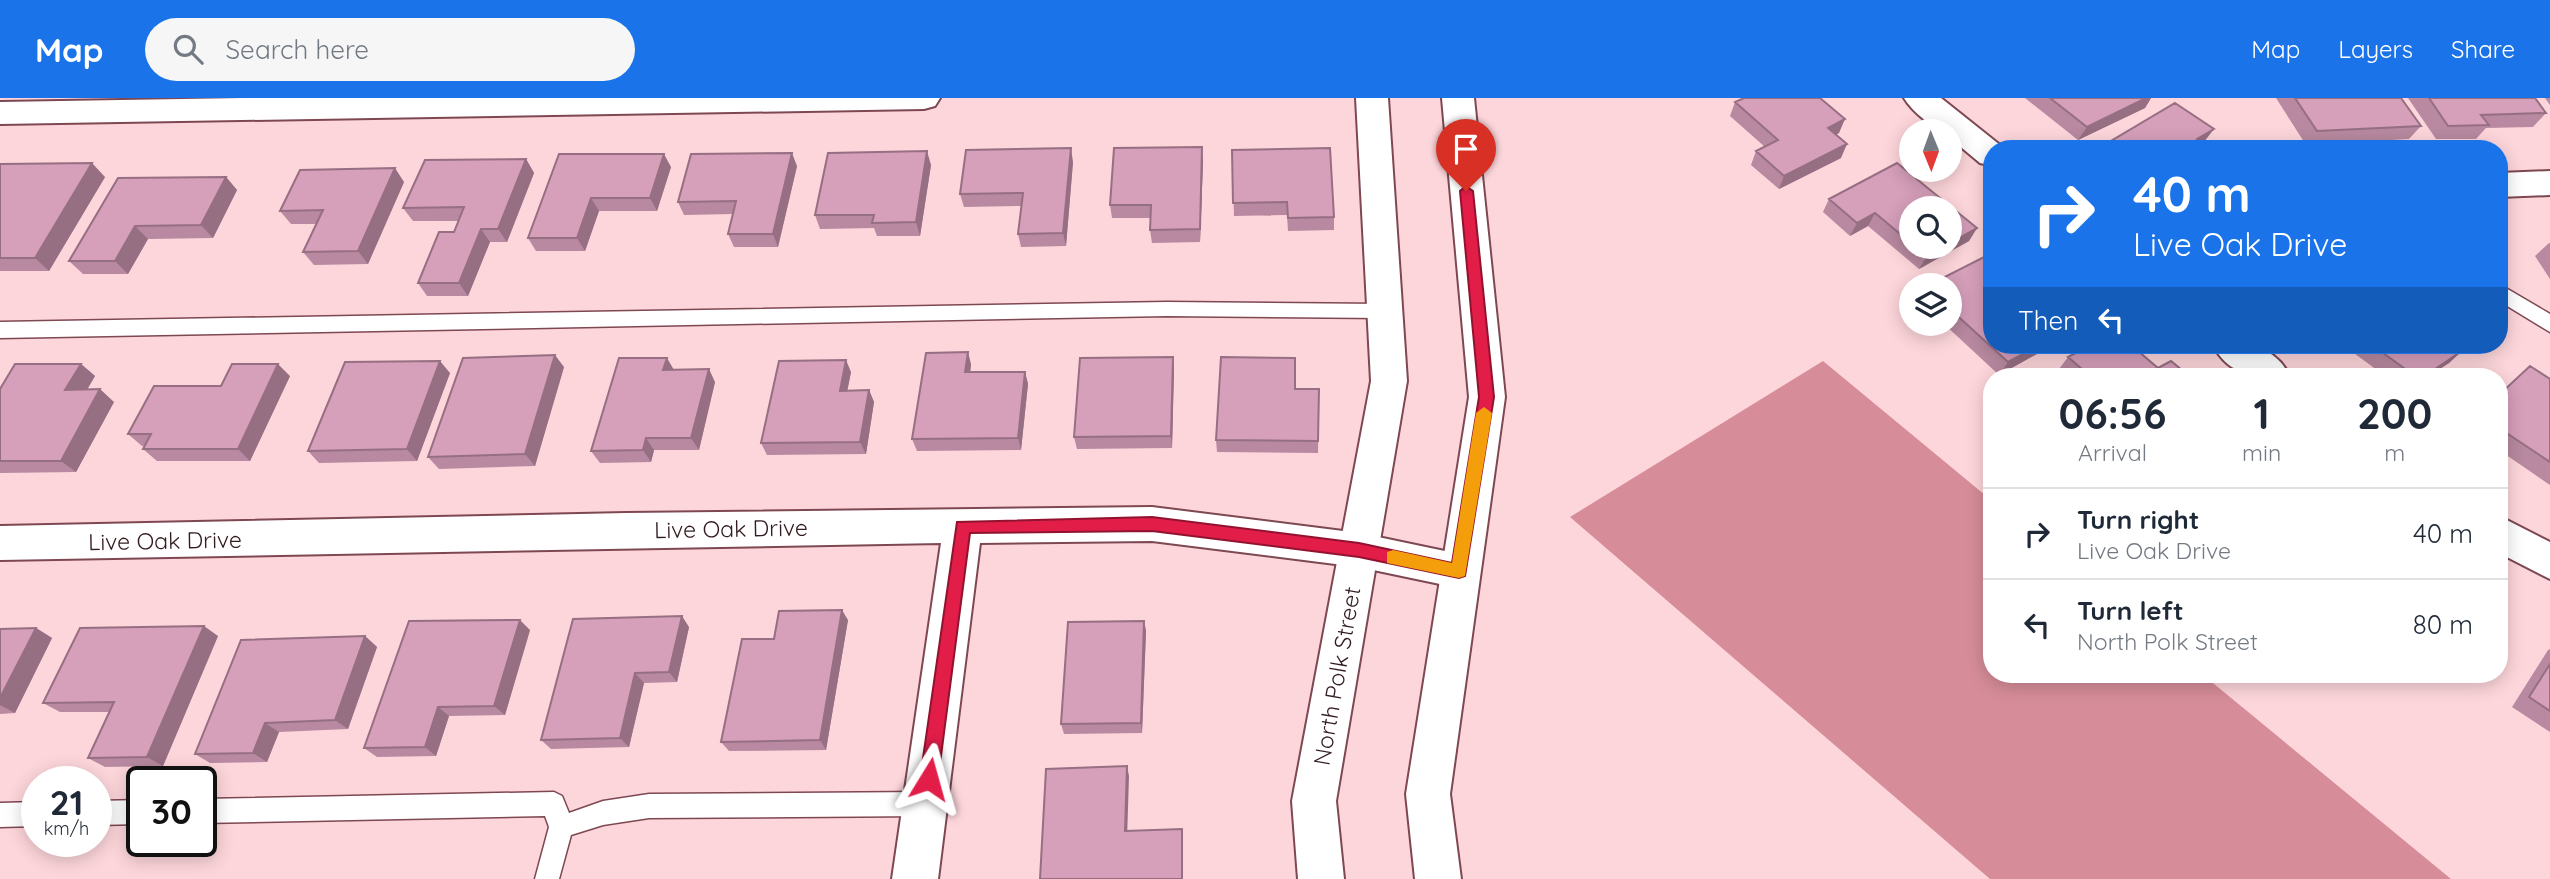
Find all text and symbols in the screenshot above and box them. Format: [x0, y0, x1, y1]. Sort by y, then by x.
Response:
search box [145, 18, 635, 81]
text: Map [35, 29, 103, 70]
icon: search [169, 30, 207, 68]
text: Search here [225, 33, 369, 66]
text: Map [2251, 34, 2300, 64]
text: Layers [2338, 34, 2413, 64]
text: Share [2451, 34, 2515, 64]
pin [1436, 119, 1496, 191]
north arrow [1899, 119, 1962, 182]
map controls [1899, 119, 1962, 336]
icon: arrive [1447, 130, 1485, 168]
text: 40 m [2133, 163, 2251, 224]
icon: right [2018, 168, 2109, 259]
button: search [1899, 196, 1962, 259]
text: Live Oak Drive [2133, 224, 2347, 264]
button: layers [1899, 273, 1962, 336]
icon: left [2092, 301, 2130, 339]
text: Then [2018, 304, 2078, 337]
text: 06:56 [2059, 387, 2167, 440]
text: 1 [2254, 387, 2270, 440]
text: 200 [2357, 387, 2432, 440]
text: Arrival [2078, 438, 2147, 467]
text: min [2242, 438, 2281, 467]
text: m [2384, 438, 2405, 467]
text: Turn right [2077, 503, 2199, 536]
street label: Live Oak Drive [654, 513, 808, 544]
icon: right [2018, 515, 2056, 553]
text: 40 m [2413, 517, 2473, 550]
street label: Live Oak Drive [88, 525, 242, 556]
text: Live Oak Drive [2077, 536, 2231, 565]
street label: North Polk Street [1307, 584, 1367, 767]
text: Turn left [2077, 594, 2184, 627]
icon: left [2018, 606, 2056, 644]
text: 80 m [2413, 608, 2473, 641]
text: North Polk Street [2077, 627, 2258, 656]
position arrow [892, 742, 966, 816]
speed limit sign: 30 [126, 766, 217, 857]
text: 21 [50, 780, 83, 824]
text: km/h [44, 817, 89, 840]

